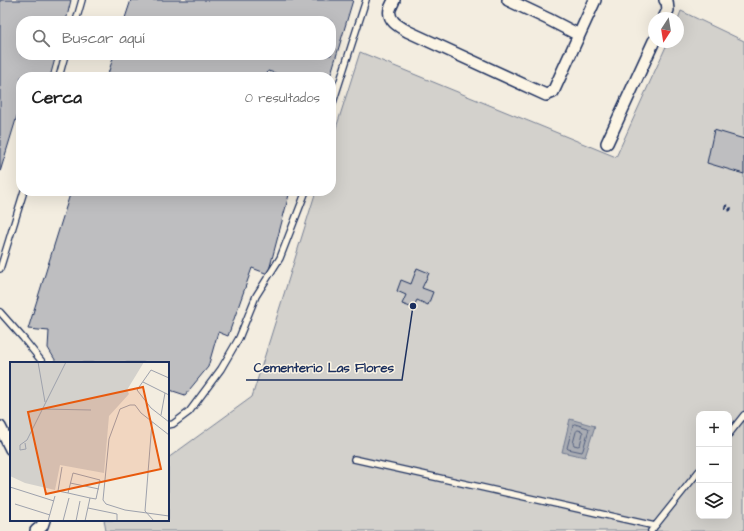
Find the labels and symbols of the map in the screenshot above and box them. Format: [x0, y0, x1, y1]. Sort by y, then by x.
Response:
north arrow [648, 12, 684, 48]
callout: Cementerio Las Flores [246, 355, 402, 380]
text: Cementerio Las Flores [254, 359, 395, 377]
inset map [10, 362, 169, 521]

